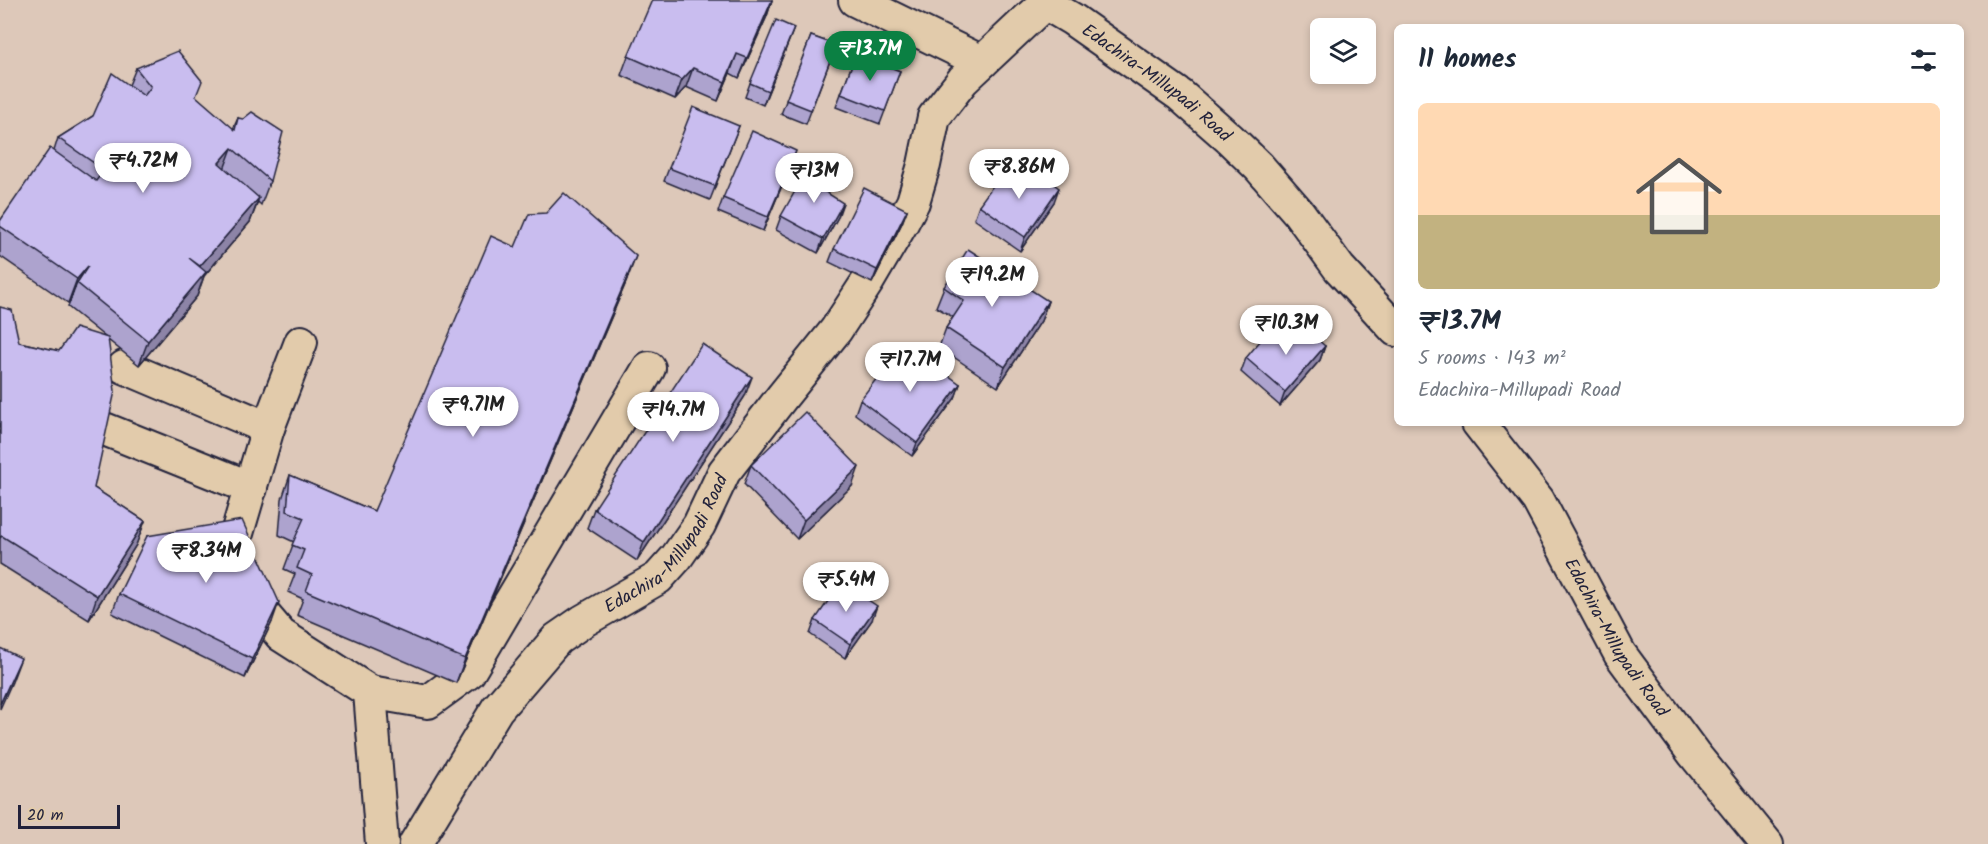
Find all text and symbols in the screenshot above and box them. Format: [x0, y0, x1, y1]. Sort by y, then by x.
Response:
street label: Edachira-Millupadi Road [1075, 17, 1238, 151]
map controls [1310, 18, 1376, 84]
button: layers [1310, 18, 1376, 84]
pin: ₹13.7M [821, 31, 919, 82]
text: ₹13.7M [838, 34, 902, 66]
text: 11 homes [1418, 39, 1516, 81]
icon: filters [1907, 44, 1940, 77]
icon: home [1625, 142, 1733, 250]
pin: ₹4.72M [94, 143, 192, 194]
text: ₹4.72M [108, 146, 178, 178]
pin: ₹8.86M [970, 149, 1068, 200]
text: ₹8.86M [983, 152, 1055, 184]
pin: ₹13M [778, 153, 850, 204]
text: ₹13M [789, 156, 839, 188]
pin: ₹19.2M [943, 257, 1041, 308]
text: ₹19.2M [959, 260, 1025, 292]
text: ₹13.7M [1418, 301, 1501, 343]
pin: ₹10.3M [1237, 305, 1335, 356]
text: ₹10.3M [1254, 308, 1318, 340]
pin: ₹17.7M [861, 342, 959, 393]
text: 5 rooms · 143 m² [1418, 343, 1566, 375]
text: ₹17.7M [879, 345, 941, 377]
text: Edachira-Millupadi Road [1418, 375, 1620, 407]
pin: ₹9.71M [424, 387, 522, 438]
text: ₹9.71M [442, 390, 504, 422]
pin: ₹14.7M [624, 392, 722, 443]
text: ₹14.7M [641, 395, 705, 427]
street label: Edachira-Millupadi Road [599, 469, 737, 622]
pin: ₹8.34M [157, 533, 255, 584]
text: ₹8.34M [171, 536, 241, 568]
street label: Edachira-Millupadi Road [1555, 553, 1676, 725]
pin: ₹5.4M [804, 562, 888, 613]
text: ₹5.4M [817, 565, 875, 597]
scale bar [18, 802, 120, 830]
text: 20 m [27, 803, 63, 828]

